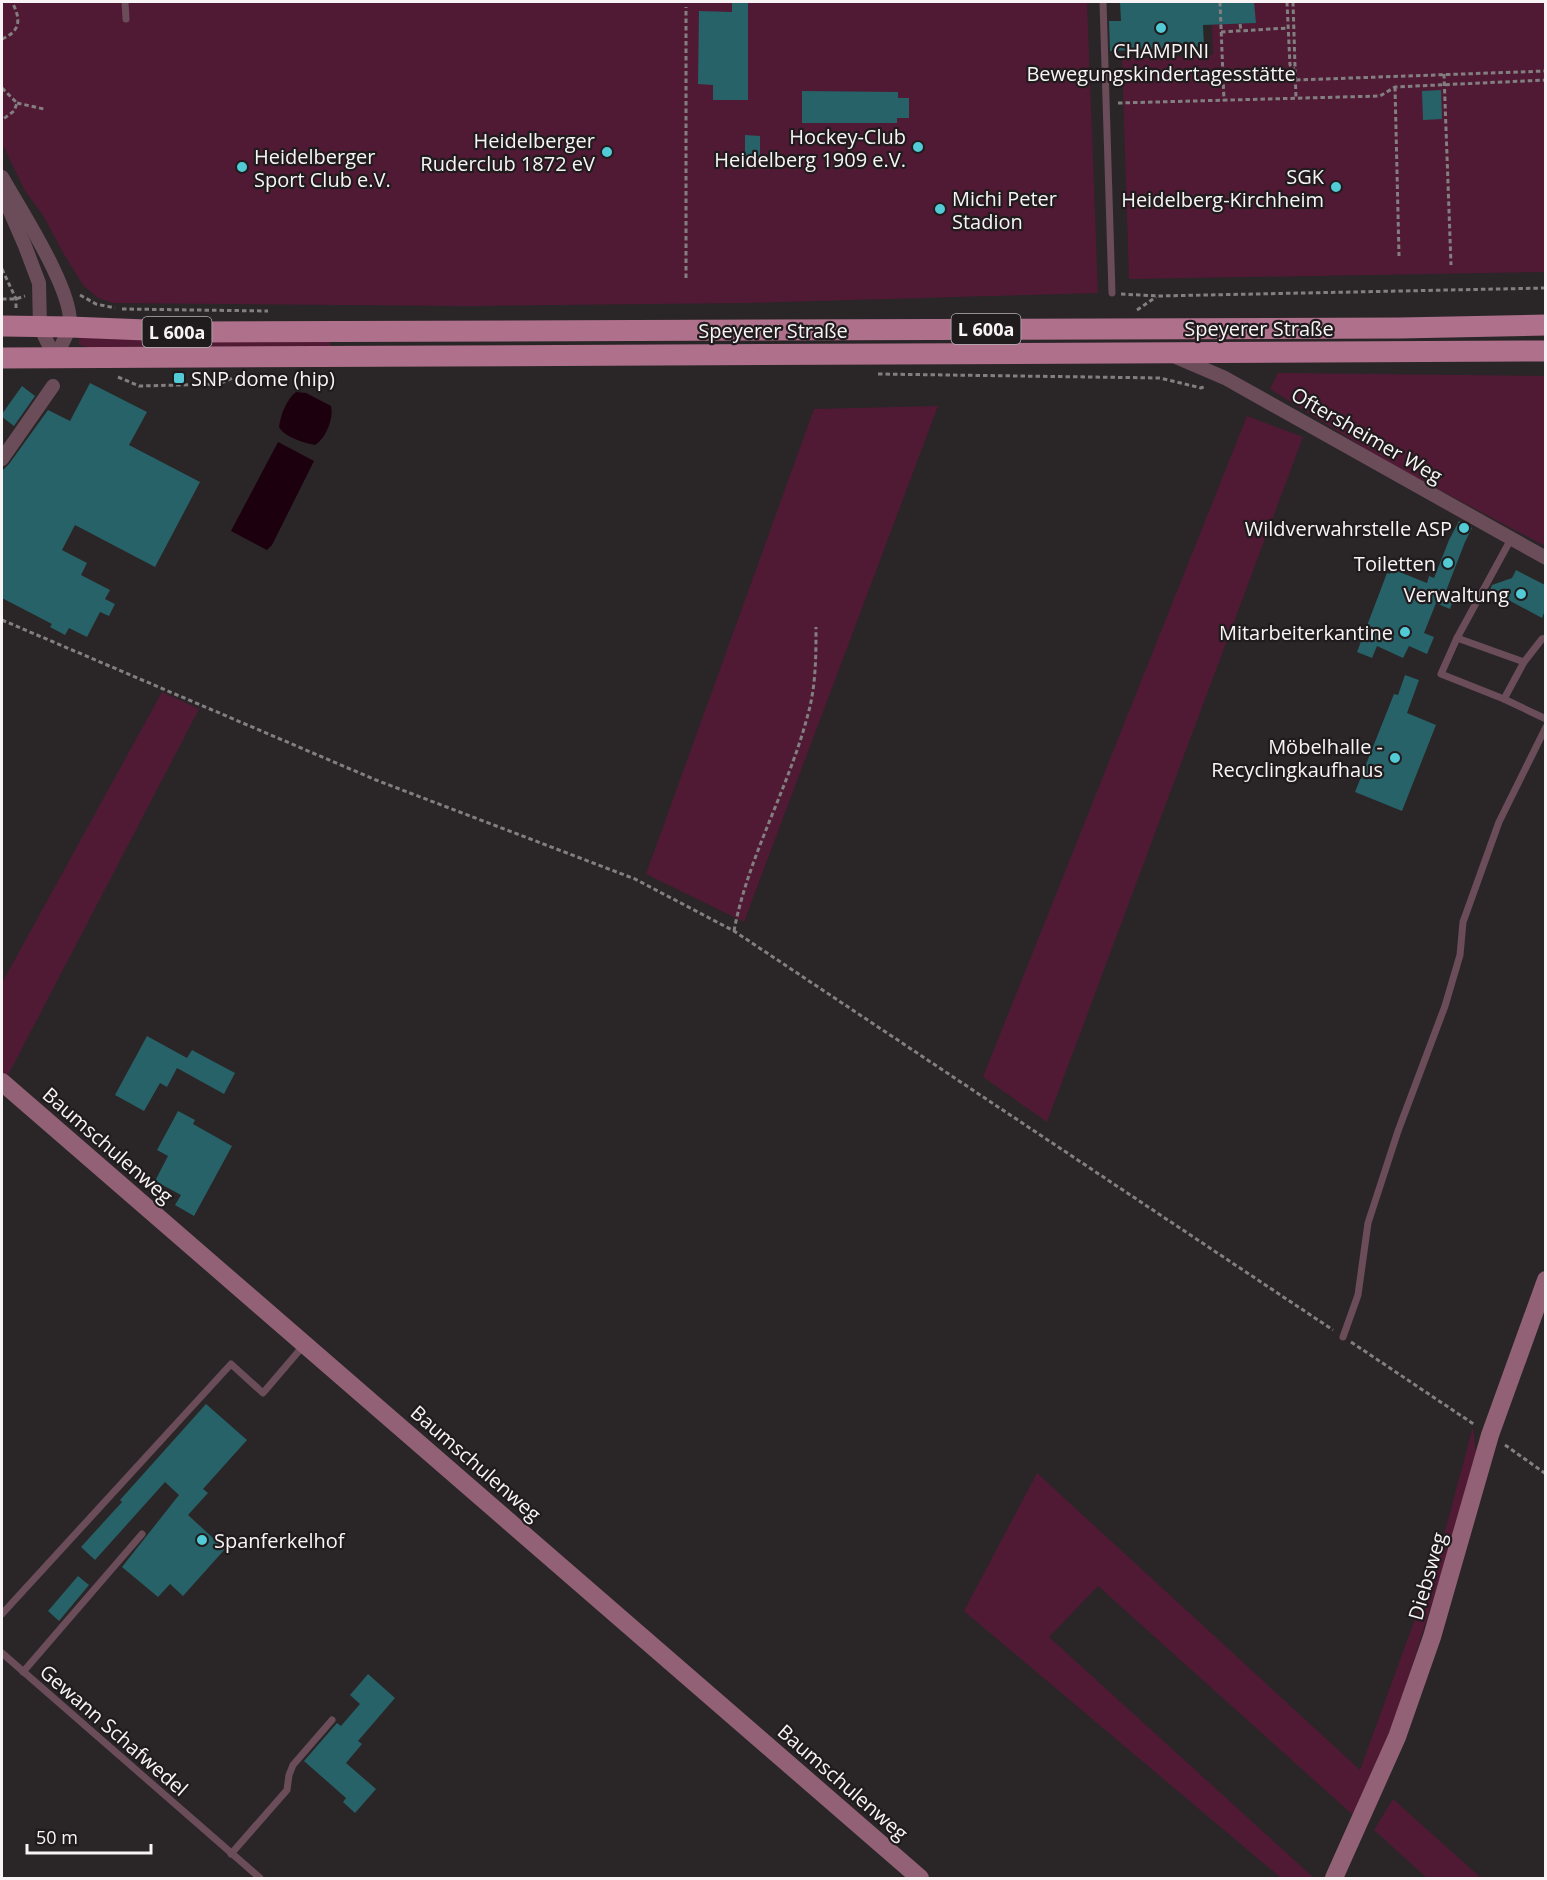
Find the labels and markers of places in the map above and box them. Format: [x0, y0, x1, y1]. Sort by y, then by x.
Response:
marker: CHAMPINI Bewegungskindertagesstätte [1154, 21, 1168, 35]
place label: CHAMPINI Bewegungskindertagesstätte [1026, 37, 1296, 87]
place label: Hockey-Club Heidelberg 1909 e.V. [714, 123, 906, 173]
place label: Heidelberger Ruderclub 1872 eV [420, 127, 595, 177]
marker: Hockey-Club Heidelberg 1909 e.V. [911, 140, 925, 154]
place label: Heidelberger Sport Club e.V. [254, 143, 391, 193]
marker: Heidelberger Ruderclub 1872 eV [600, 145, 614, 159]
marker: Heidelberger Sport Club e.V. [235, 160, 249, 174]
place label: SGK Heidelberg-Kirchheim [1121, 163, 1325, 213]
marker: SGK Heidelberg-Kirchheim [1329, 180, 1343, 194]
place label: Michi Peter Stadion [952, 185, 1057, 235]
marker: Michi Peter Stadion [933, 202, 947, 216]
place label: SNP dome (hip) [191, 365, 335, 392]
marker: SNP dome (hip) [172, 371, 186, 385]
place label: Wildverwahrstelle ASP [1245, 515, 1452, 542]
marker: Wildverwahrstelle ASP [1457, 521, 1471, 535]
place label: Toiletten [1354, 550, 1436, 577]
marker: Toiletten [1441, 556, 1455, 570]
place label: Verwaltung [1403, 581, 1509, 608]
marker: Verwaltung [1514, 587, 1528, 601]
place label: Mitarbeiterkantine [1219, 619, 1393, 646]
marker: Mitarbeiterkantine [1398, 625, 1412, 639]
place label: Möbelhalle - Recyclingkaufhaus [1211, 733, 1383, 783]
marker: Möbelhalle - Recyclingkaufhaus [1388, 751, 1402, 765]
place label: Spanferkelhof [214, 1527, 346, 1554]
marker: Spanferkelhof [195, 1533, 209, 1547]

